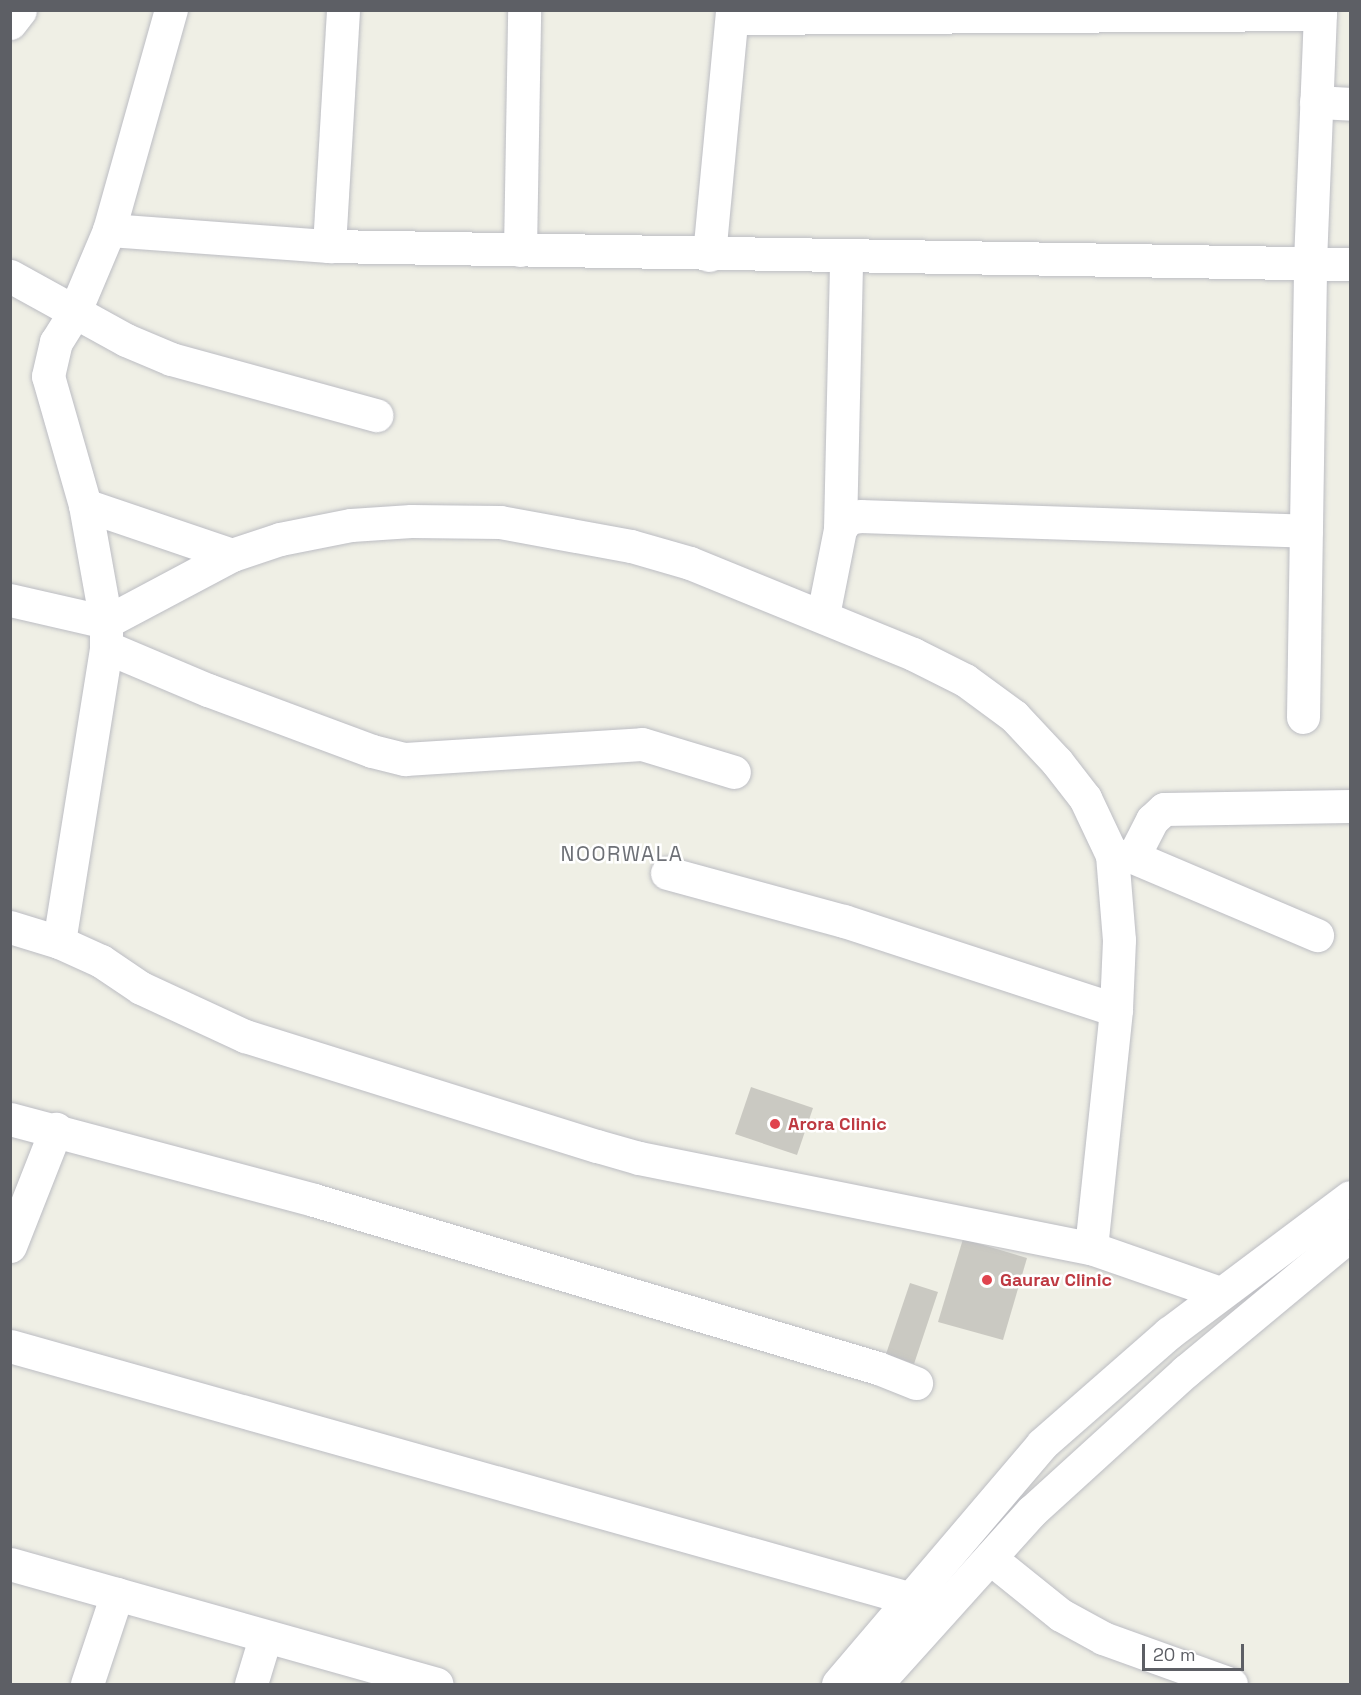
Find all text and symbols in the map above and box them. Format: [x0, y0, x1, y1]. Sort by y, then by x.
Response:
district label: NOORWALA [560, 841, 684, 867]
place label: Arora Clinic [788, 1113, 887, 1135]
marker: Arora Clinic [766, 1115, 784, 1133]
place label: Gaurav Clinic [1000, 1269, 1112, 1291]
marker: Gaurav Clinic [978, 1271, 996, 1289]
scale bar [1145, 1632, 1247, 1670]
text: 20 m [1153, 1643, 1196, 1666]

